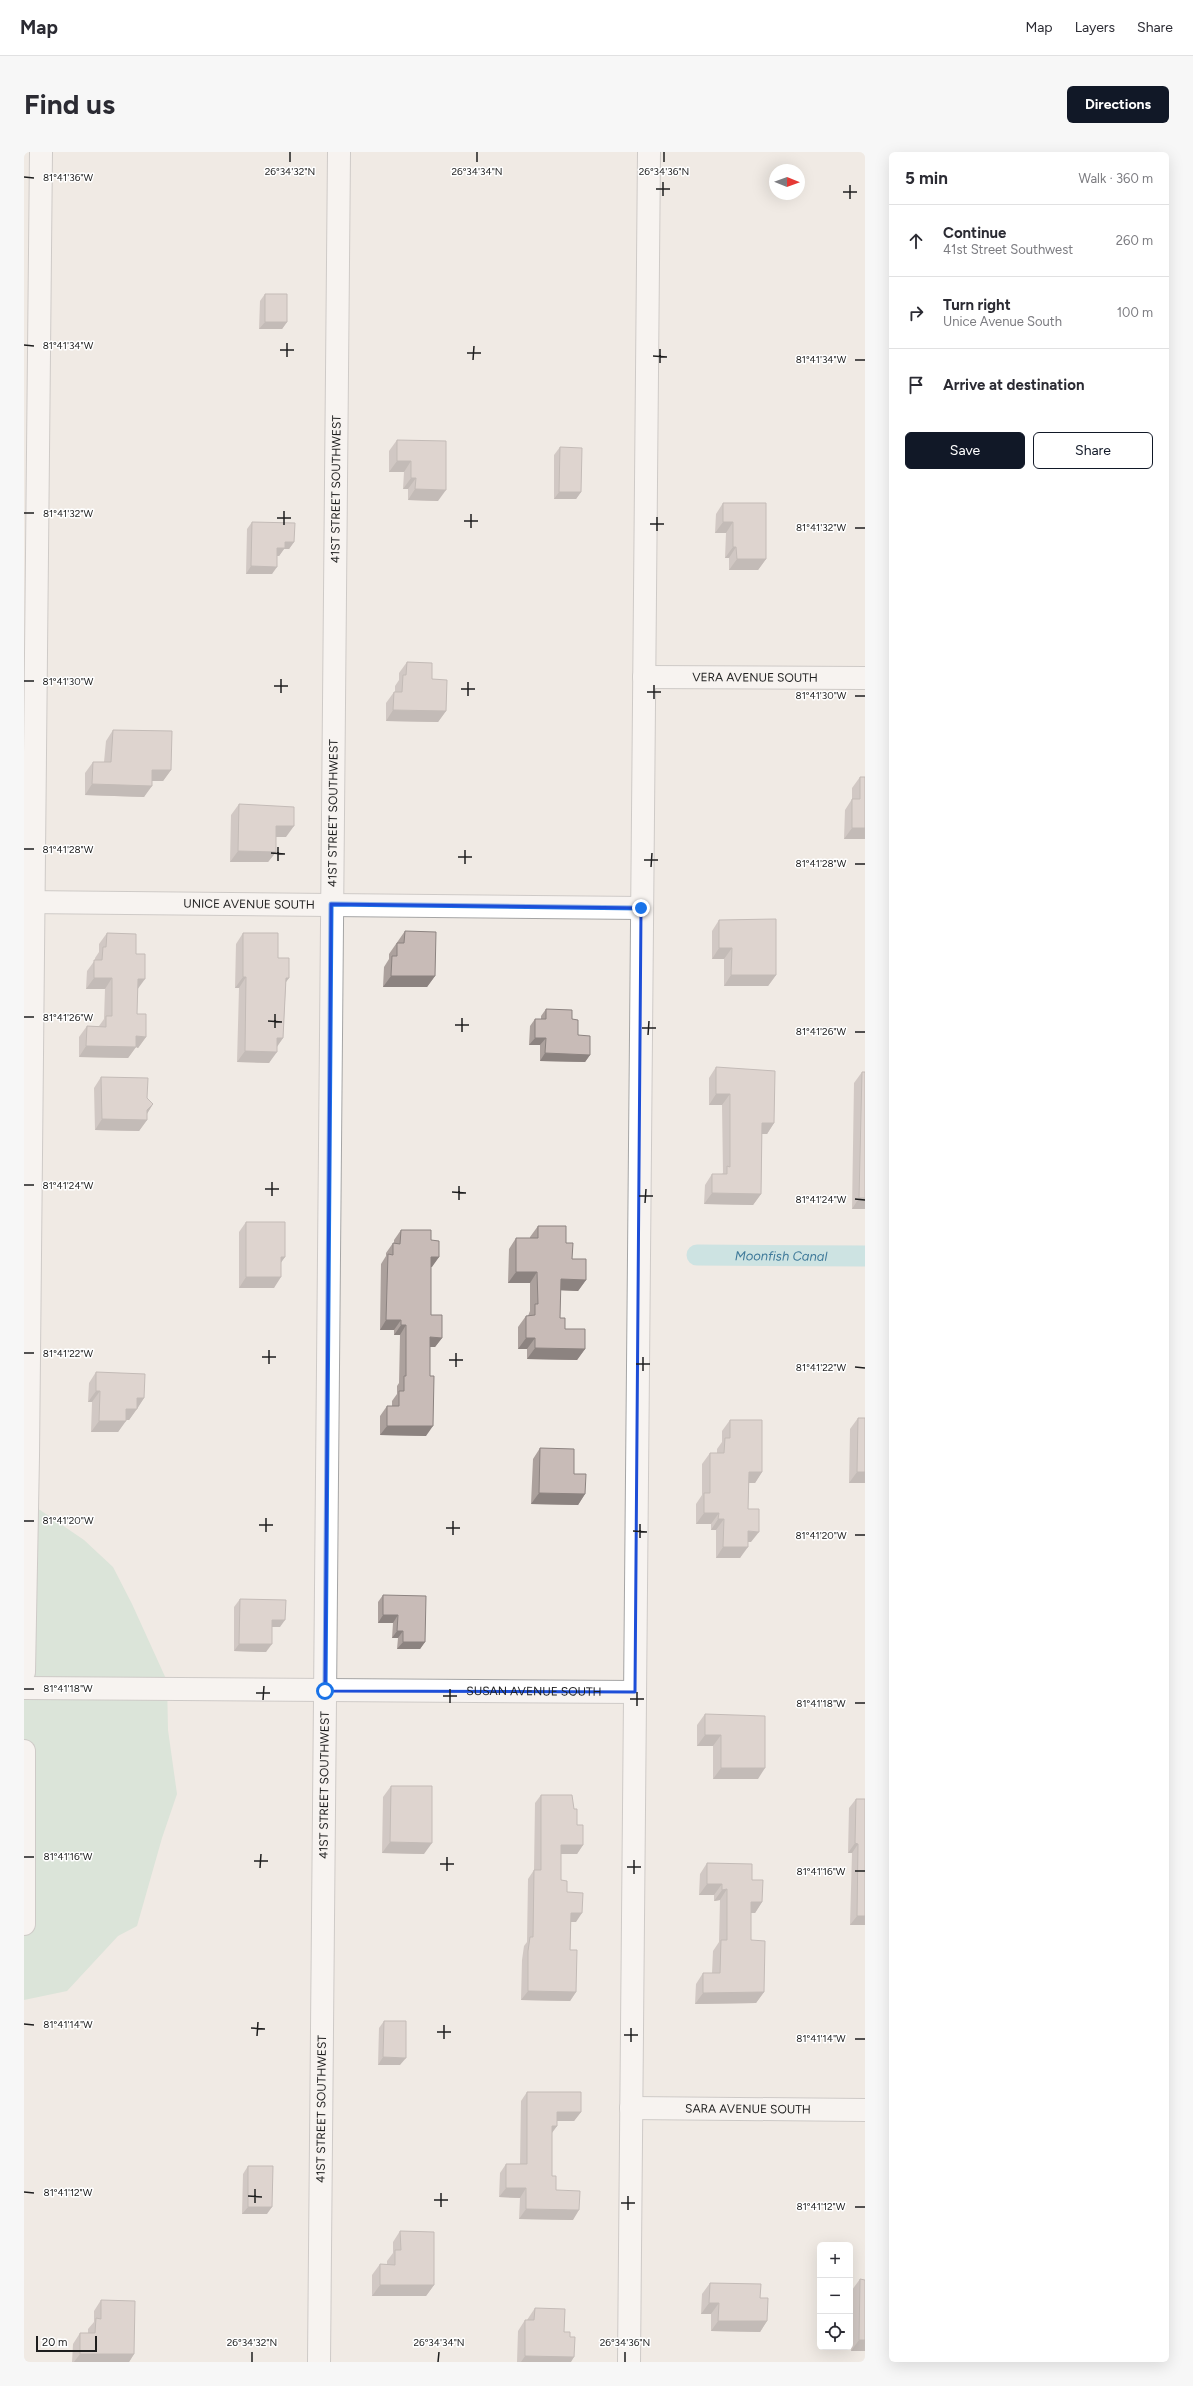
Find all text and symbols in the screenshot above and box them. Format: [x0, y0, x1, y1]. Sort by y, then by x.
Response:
text: Map [20, 16, 58, 39]
text: Map [1025, 19, 1053, 36]
text: Layers [1075, 19, 1115, 36]
text: Share [1137, 19, 1173, 36]
button: Directions [1067, 86, 1169, 123]
text: Find us [24, 87, 115, 121]
north arrow [769, 164, 805, 200]
text: 26°34'32"N [265, 165, 315, 178]
text: 26°34'34"N [451, 165, 503, 178]
text: 26°34'36"N [639, 165, 689, 178]
text: 5 min [905, 168, 948, 188]
text: 81°41'36"W [43, 171, 93, 184]
text: Walk · 360 m [1078, 171, 1153, 186]
text: Continue [943, 224, 1006, 242]
icon: ahead [905, 230, 927, 252]
text: 260 m [1116, 233, 1153, 248]
text: 41st Street Southwest [943, 242, 1073, 257]
text: Turn right [943, 296, 1011, 314]
icon: right [905, 302, 927, 324]
text: 100 m [1117, 305, 1153, 320]
text: Unice Avenue South [943, 314, 1062, 329]
text: 81°41'34"W [43, 339, 94, 352]
text: 81°41'34"W [796, 353, 847, 366]
icon: arrive [905, 374, 927, 396]
text: Arrive at destination [943, 376, 1084, 394]
street label: 41ST STREET SOUTHWEST [328, 415, 344, 563]
button: Save [905, 432, 1025, 469]
button: Share [1033, 432, 1153, 469]
text: 81°41'32"W [43, 507, 93, 520]
text: 81°41'32"W [796, 521, 846, 534]
street label: VERA AVENUE SOUTH [692, 670, 818, 685]
text: 81°41'30"W [43, 675, 94, 688]
text: 81°41'30"W [796, 689, 847, 702]
street label: 41ST STREET SOUTHWEST [325, 739, 341, 887]
text: 81°41'28"W [43, 843, 94, 856]
text: 81°41'28"W [796, 857, 847, 870]
street label: UNICE AVENUE SOUTH [183, 897, 315, 912]
route end [632, 899, 650, 917]
text: 81°41'26"W [43, 1011, 94, 1024]
text: 81°41'26"W [796, 1025, 847, 1038]
text: 81°41'24"W [43, 1179, 94, 1192]
text: 81°41'24"W [796, 1193, 847, 1206]
water label: Moonfish Canal [735, 1248, 827, 1263]
text: 81°41'22"W [43, 1347, 94, 1360]
text: 81°41'22"W [796, 1361, 847, 1374]
text: 81°41'20"W [42, 1514, 94, 1527]
text: 81°41'20"W [795, 1529, 847, 1542]
text: 81°41'18"W [43, 1682, 93, 1695]
route start [316, 1682, 334, 1700]
street label: SUSAN AVENUE SOUTH [466, 1684, 602, 1699]
text: 81°41'18"W [796, 1697, 846, 1710]
street label: 41ST STREET SOUTHWEST [317, 1711, 332, 1859]
text: 81°41'16"W [44, 1850, 93, 1863]
text: 81°41'16"W [797, 1865, 846, 1878]
text: 81°41'14"W [43, 2018, 93, 2031]
text: 81°41'14"W [796, 2032, 846, 2045]
street label: 41ST STREET SOUTHWEST [314, 2035, 329, 2183]
street label: SARA AVENUE SOUTH [685, 2101, 811, 2117]
text: 81°41'12"W [44, 2186, 93, 2199]
text: 81°41'12"W [797, 2200, 846, 2213]
map controls [817, 2242, 853, 2350]
button: + [817, 2242, 853, 2278]
button: − [817, 2278, 853, 2314]
button: locate [817, 2314, 853, 2350]
scale bar [36, 2334, 97, 2353]
text: 20 m [42, 2336, 67, 2349]
text: 26°34'32"N [227, 2336, 277, 2349]
text: 26°34'34"N [413, 2336, 465, 2349]
text: 26°34'36"N [600, 2336, 650, 2349]

